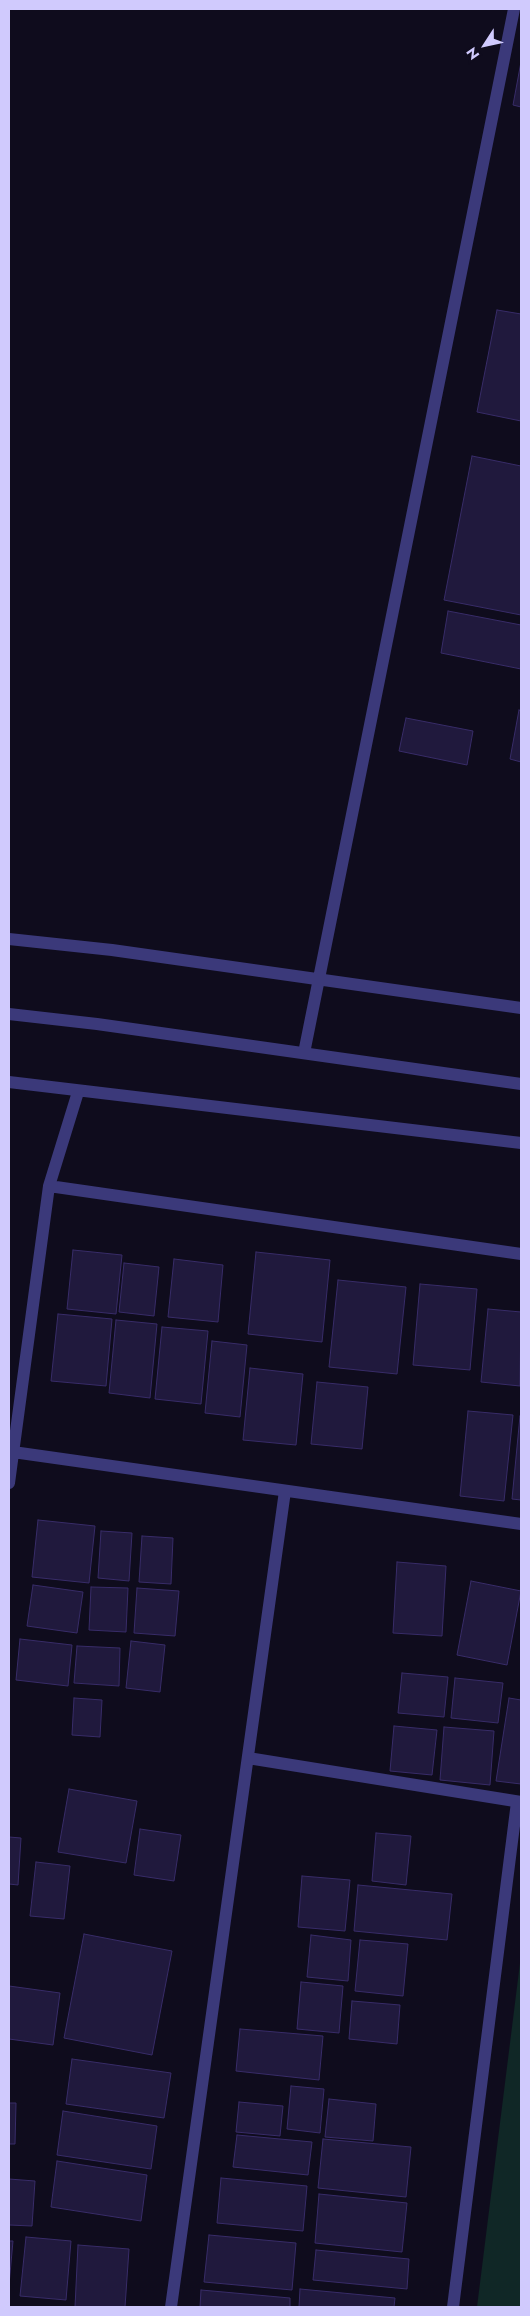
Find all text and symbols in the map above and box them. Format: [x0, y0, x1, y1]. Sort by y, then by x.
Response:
north arrow [460, 20, 510, 70]
text: N [461, 43, 484, 64]

